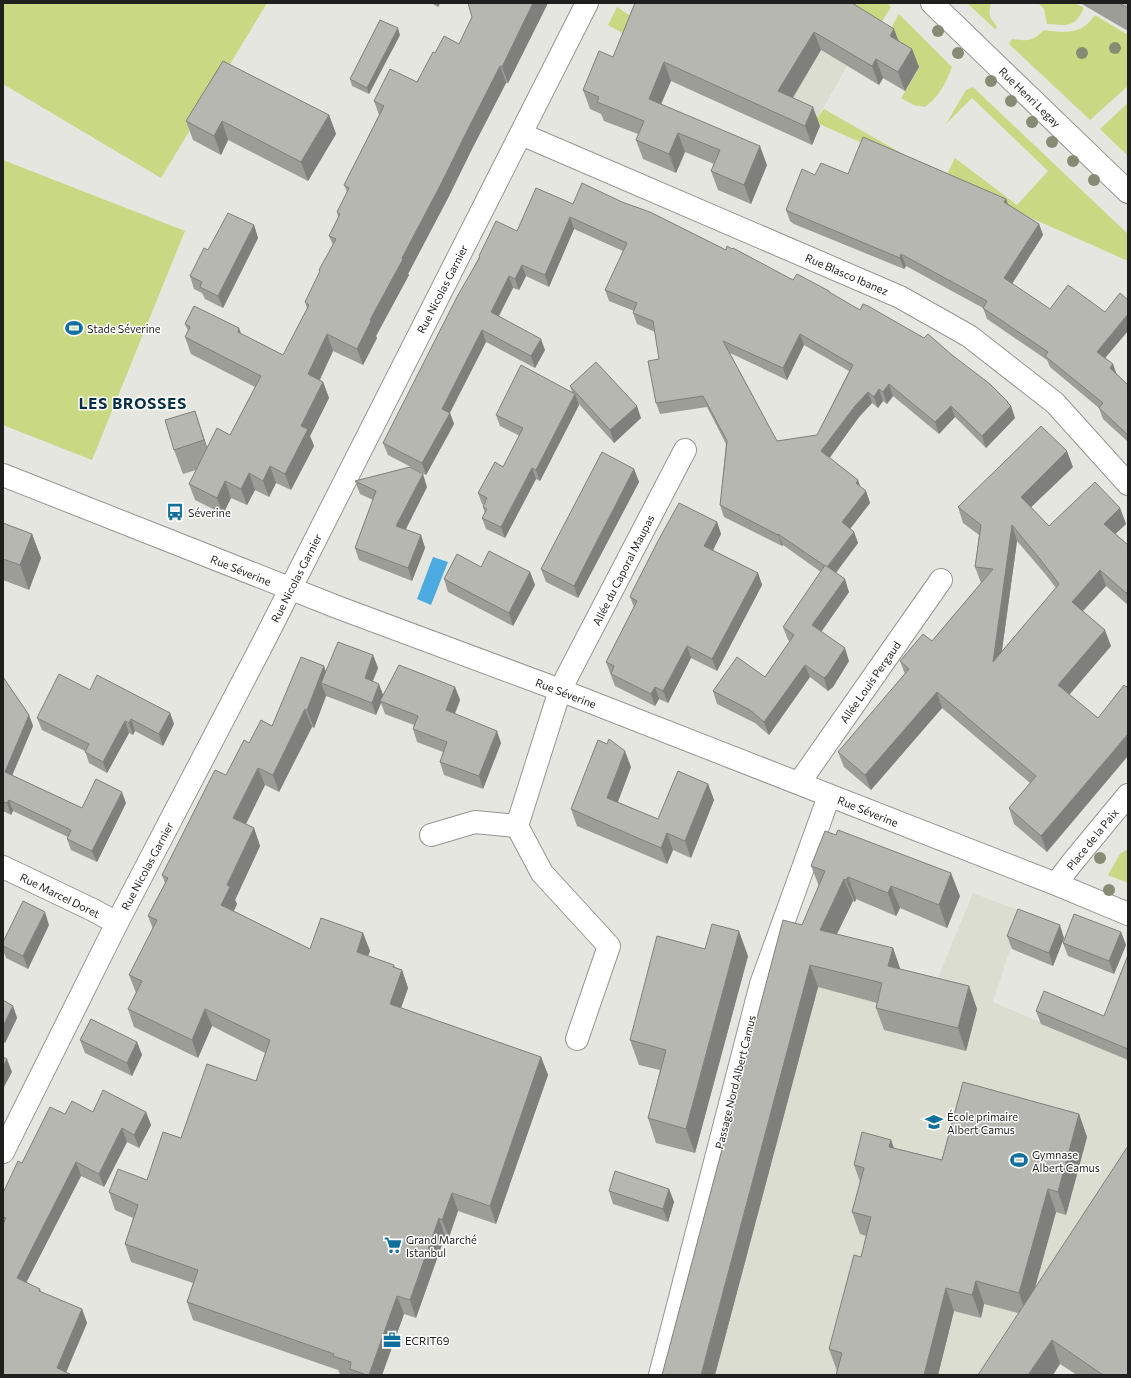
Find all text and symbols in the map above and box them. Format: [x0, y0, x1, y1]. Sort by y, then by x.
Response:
street label: Rue Henri Legay [997, 64, 1064, 130]
street label: Rue Nicolas Garnier [414, 242, 470, 335]
street label: Rue Blasco Ibanez [803, 251, 891, 298]
sports icon: Stade Séverine [64, 318, 84, 338]
place label: Stade Séverine [87, 322, 161, 335]
district label: LES BROSSES [79, 394, 187, 412]
bus stop icon: Séverine [165, 502, 185, 522]
place label: Séverine [188, 506, 231, 519]
street label: Allée du Caporal Maupas [589, 513, 657, 627]
street label: Rue Nicolas Garnier [268, 531, 324, 624]
street label: Rue Séverine [209, 552, 273, 588]
street label: Allée Louis Pergaud [837, 639, 903, 725]
street label: Rue Séverine [534, 675, 598, 711]
street label: Rue Séverine [836, 793, 900, 829]
street label: Place de la Paix [1063, 806, 1121, 872]
street label: Rue Nicolas Garnier [118, 819, 176, 912]
street label: Rue Marcel Doret [18, 870, 102, 920]
street label: Passage Nord Albert Camus [712, 1014, 758, 1150]
place label: École primaire Albert Camus [947, 1109, 1018, 1136]
school or university icon: École primaire Albert Camus [924, 1112, 944, 1132]
place label: Gymnase Albert Camus [1032, 1148, 1100, 1174]
sports icon: Gymnase Albert Camus [1009, 1150, 1029, 1170]
place label: Grand Marché Istanbul [406, 1233, 477, 1259]
supermarket icon: Grand Marché Istanbul [383, 1235, 403, 1255]
office icon: ECRIT69 [382, 1330, 402, 1350]
place label: ECRIT69 [405, 1334, 450, 1347]

